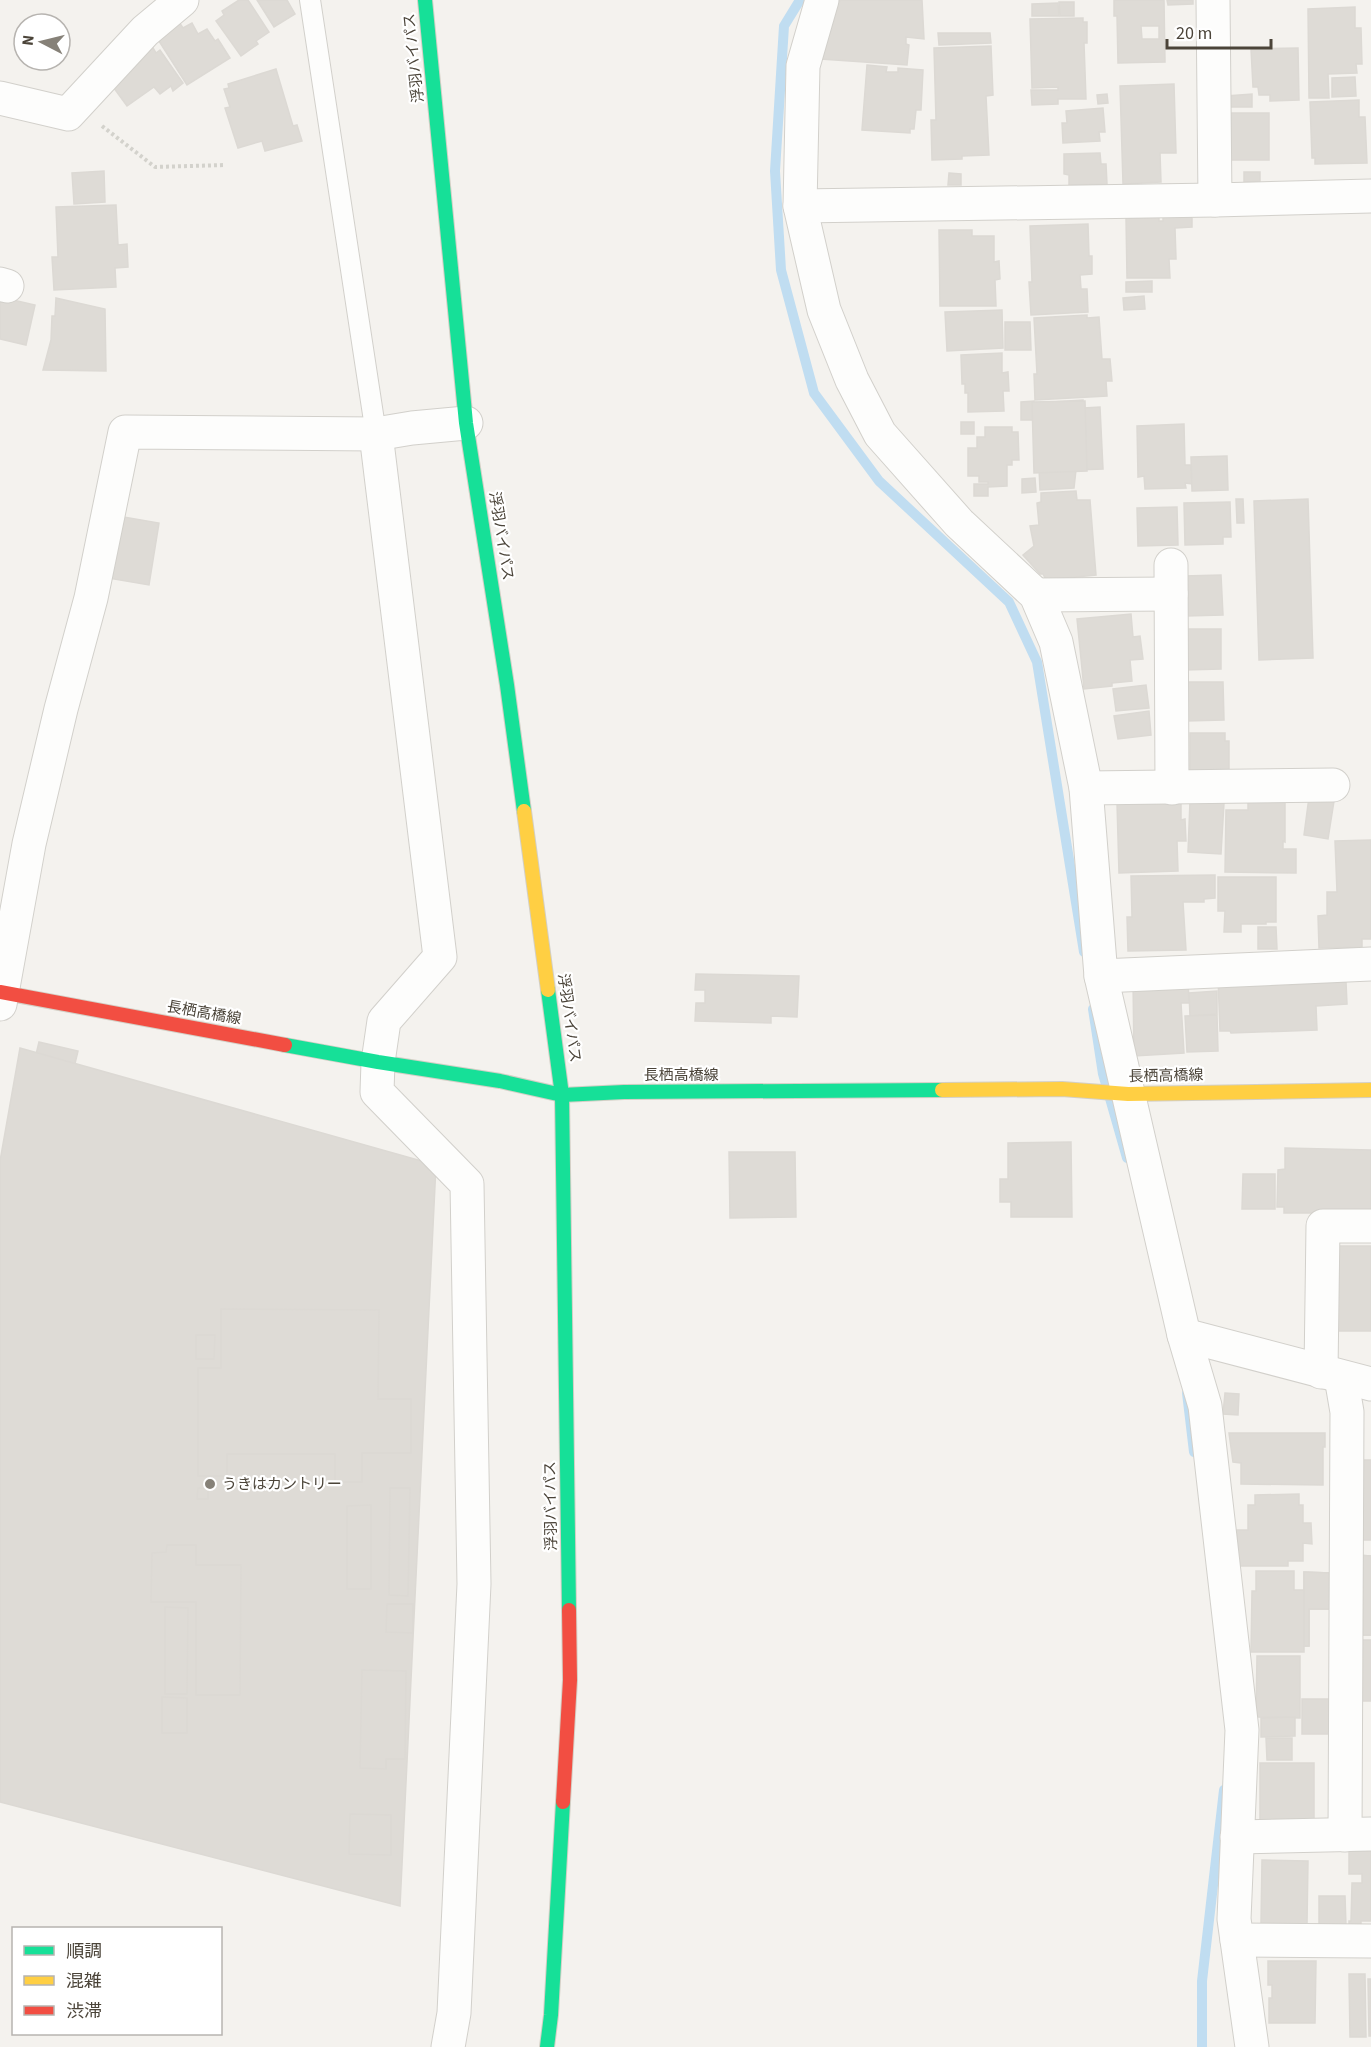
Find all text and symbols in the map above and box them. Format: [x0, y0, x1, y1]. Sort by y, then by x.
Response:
north arrow [12, 12, 72, 72]
street label: 浮羽バイパス [399, 12, 429, 104]
scale bar [1167, 12, 1270, 50]
text: 20 m [1176, 21, 1212, 46]
text: N [17, 34, 40, 47]
street label: 浮羽バイパス [484, 490, 518, 582]
street label: 浮羽バイパス [552, 972, 586, 1064]
street label: 長栖高橋線 [165, 996, 243, 1030]
street label: 長栖高橋線 [643, 1065, 719, 1086]
street label: 長栖高橋線 [1128, 1065, 1204, 1087]
street label: 浮羽バイパス [540, 1461, 562, 1551]
place label: うきはカントリー [222, 1474, 342, 1495]
marker: うきはカントリー [203, 1477, 217, 1491]
legend [12, 1927, 222, 2035]
text: 順調 [66, 1939, 102, 1964]
text: 混雑 [66, 1969, 102, 1994]
text: 渋滞 [66, 1999, 102, 2024]

